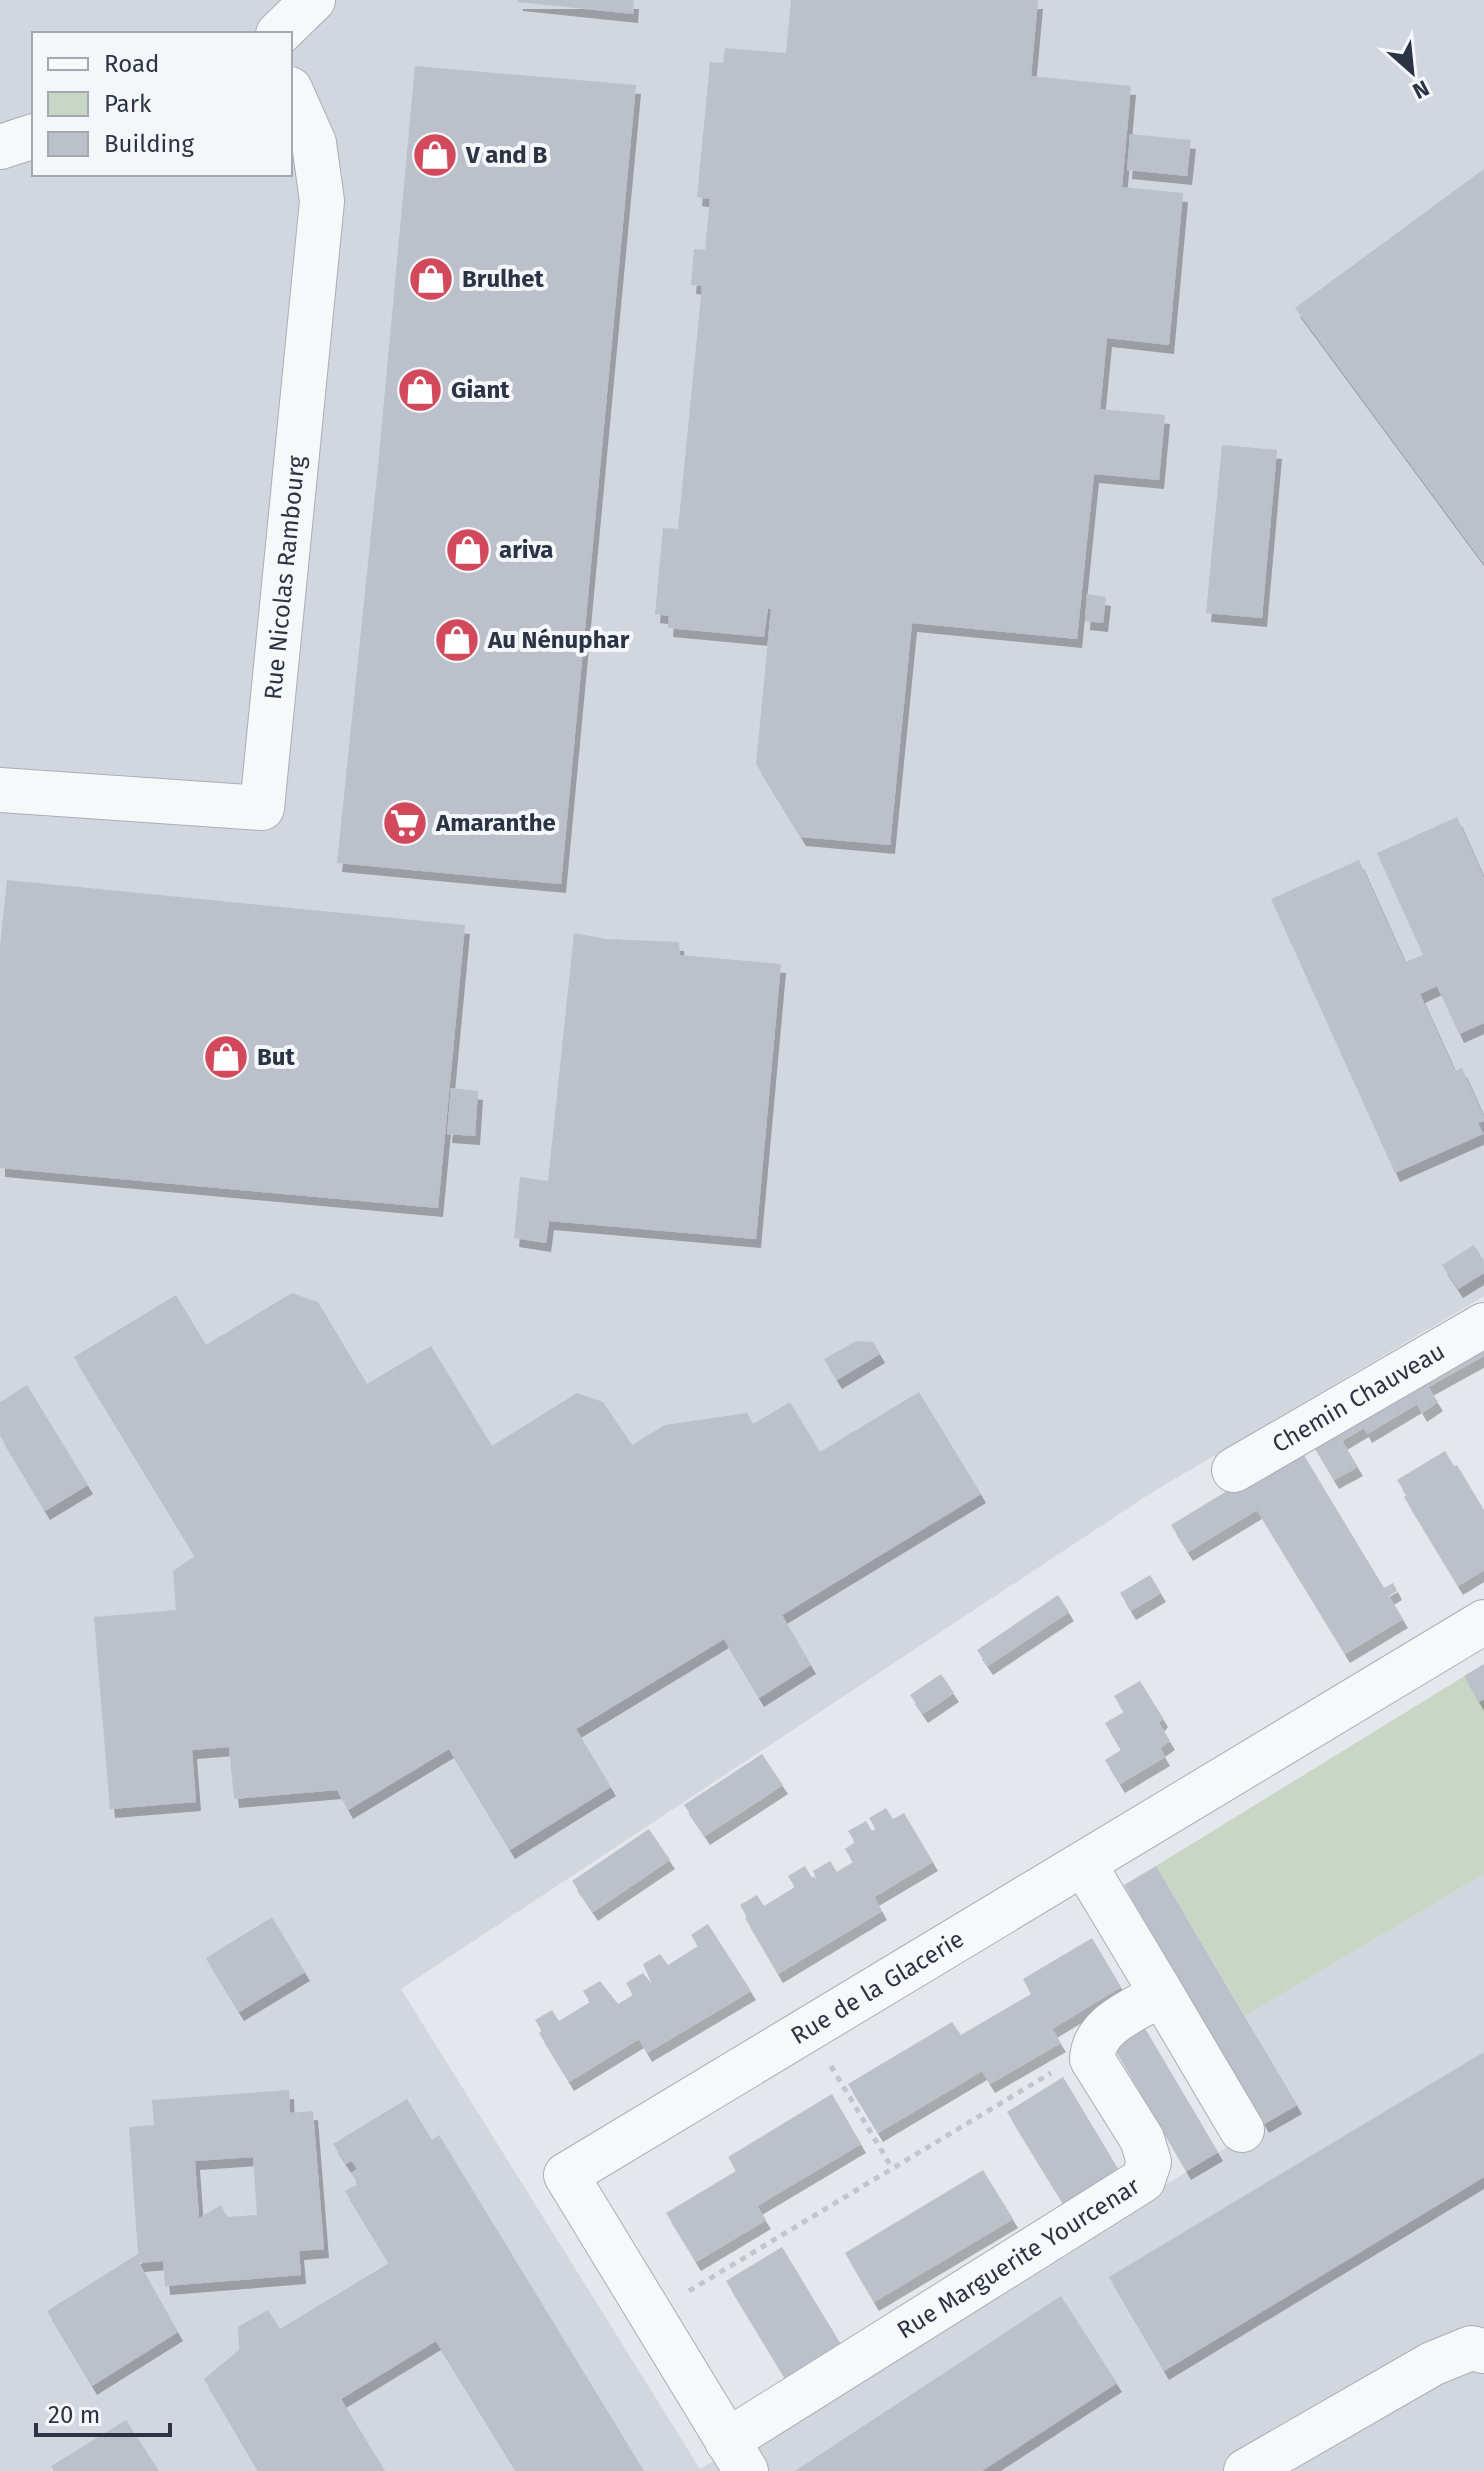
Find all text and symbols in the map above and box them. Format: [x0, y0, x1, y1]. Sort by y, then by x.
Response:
legend [32, 32, 292, 176]
north arrow [1372, 32, 1452, 112]
text: Road [104, 50, 159, 78]
text: N [1408, 74, 1433, 105]
text: Park [104, 90, 152, 118]
text: Building [104, 130, 194, 158]
shop icon: V and B [411, 131, 459, 179]
place label: V and B [465, 141, 547, 169]
shop icon: Brulhet [407, 255, 455, 303]
place label: Brulhet [462, 265, 544, 293]
shop icon: Giant [396, 366, 444, 414]
place label: Giant [451, 376, 510, 404]
street label: Rue Nicolas Rambourg [259, 454, 311, 701]
shop icon: ariva [444, 526, 492, 574]
place label: ariva [499, 536, 553, 564]
shop icon: Au Nénuphar [433, 616, 481, 664]
place label: Au Nénuphar [487, 626, 630, 654]
supermarket icon: Amaranthe [381, 799, 429, 847]
place label: Amaranthe [435, 809, 556, 837]
shop icon: But [202, 1033, 250, 1081]
place label: But [257, 1043, 296, 1071]
street label: Chemin Chauveau [1268, 1337, 1450, 1459]
street label: Rue de la Glacerie [786, 1925, 969, 2050]
street label: Rue Marguerite Yourcenar [892, 2171, 1145, 2345]
scale bar [36, 2387, 170, 2437]
text: 20 m [48, 2401, 100, 2429]

